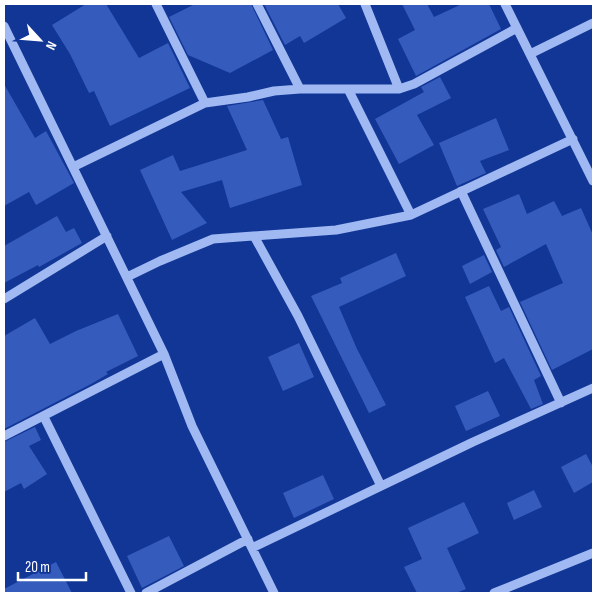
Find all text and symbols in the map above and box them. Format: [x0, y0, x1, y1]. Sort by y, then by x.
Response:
north arrow [15, 15, 65, 65]
text: N [42, 38, 61, 53]
scale bar [18, 550, 85, 582]
text: 20 m [25, 558, 50, 577]

